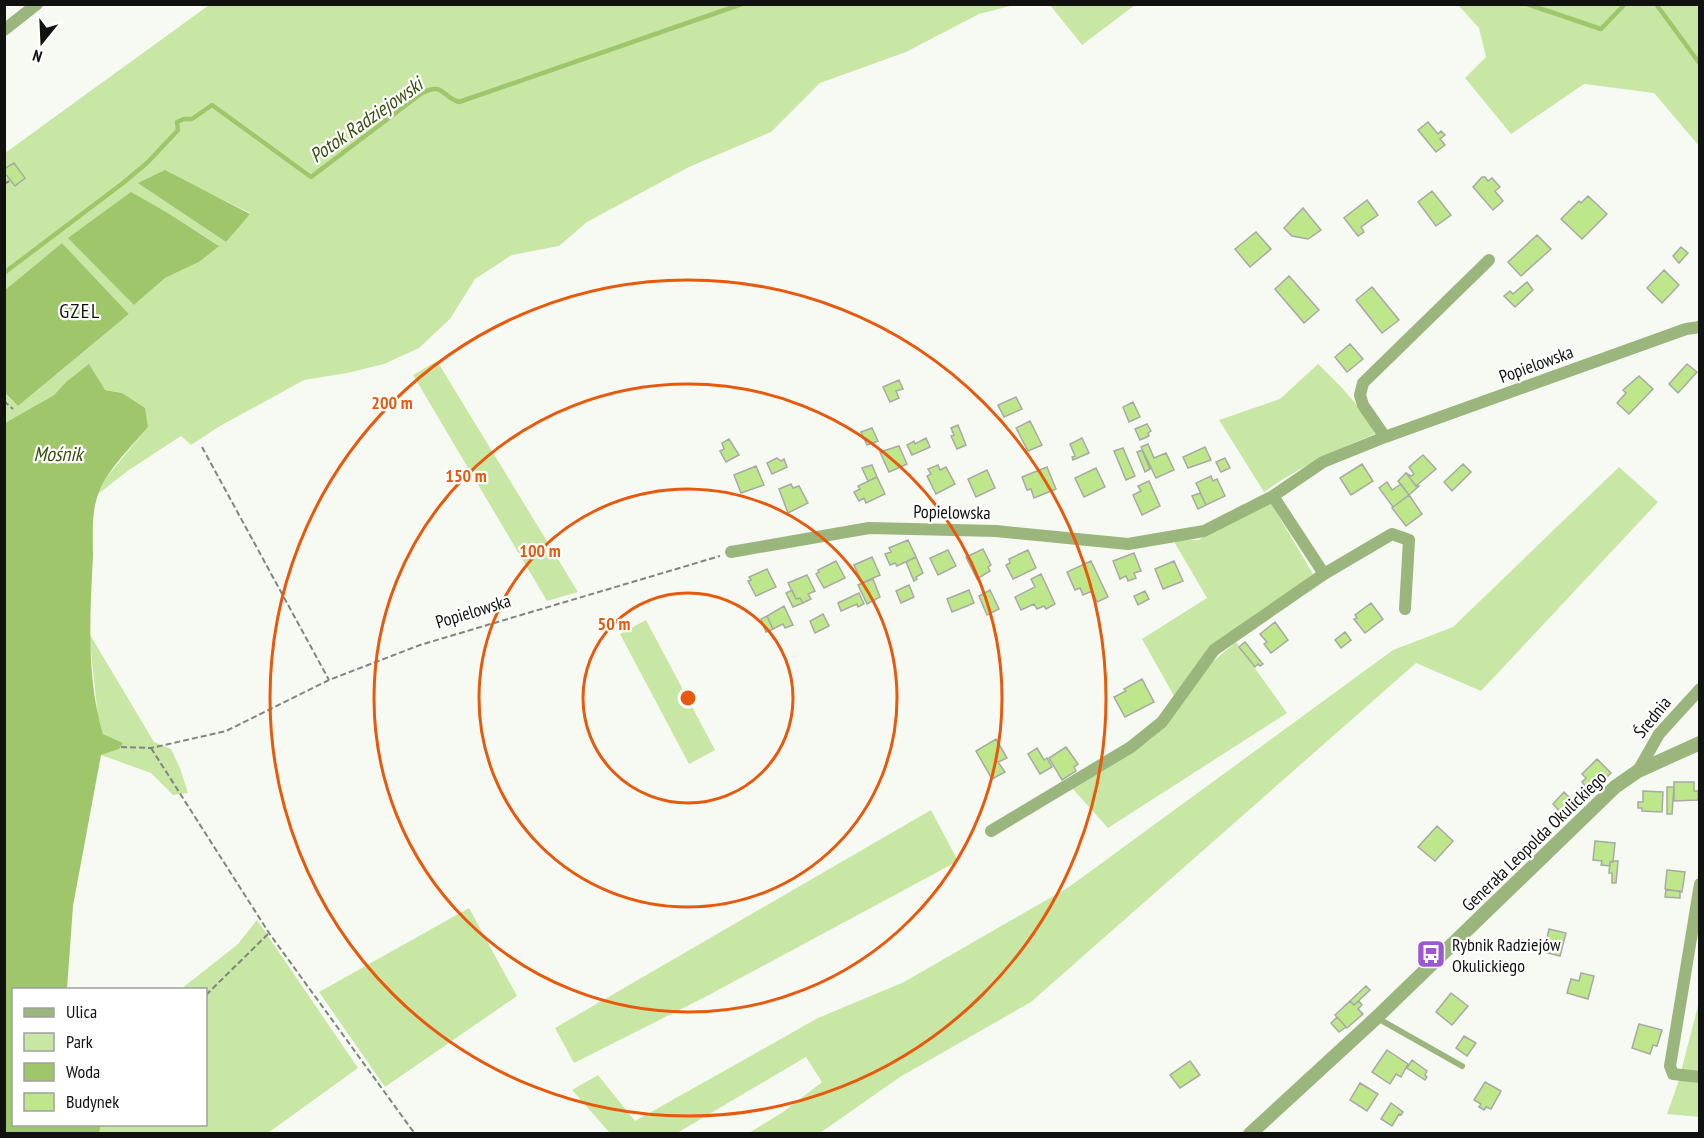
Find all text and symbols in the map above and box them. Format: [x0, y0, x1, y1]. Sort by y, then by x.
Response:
north arrow [12, 12, 72, 72]
text: N [30, 45, 45, 67]
water label: Potok Radziejowski [304, 70, 430, 169]
district label: GZEL [59, 298, 101, 324]
street label: Popielowska [1496, 340, 1576, 388]
text: 200 m [371, 391, 413, 414]
water label: Mośnik [33, 441, 85, 467]
text: 150 m [445, 464, 487, 487]
street label: Popielowska [913, 500, 991, 524]
text: 100 m [519, 539, 561, 562]
street label: Popielowska [433, 589, 513, 633]
text: 50 m [598, 612, 630, 635]
centre of rings [678, 688, 698, 708]
street label: Średnia [1628, 692, 1676, 742]
street label: Generała Leopolda Okulickiego [1457, 766, 1611, 916]
place label: Rybnik Radziejów Okulickiego [1452, 933, 1561, 977]
bus stop icon: Rybnik Radziejów Okulickiego [1415, 938, 1447, 970]
legend [12, 988, 207, 1126]
text: Ulica [66, 1000, 97, 1023]
text: Park [66, 1030, 93, 1053]
text: Woda [66, 1060, 100, 1083]
text: Budynek [66, 1090, 119, 1113]

